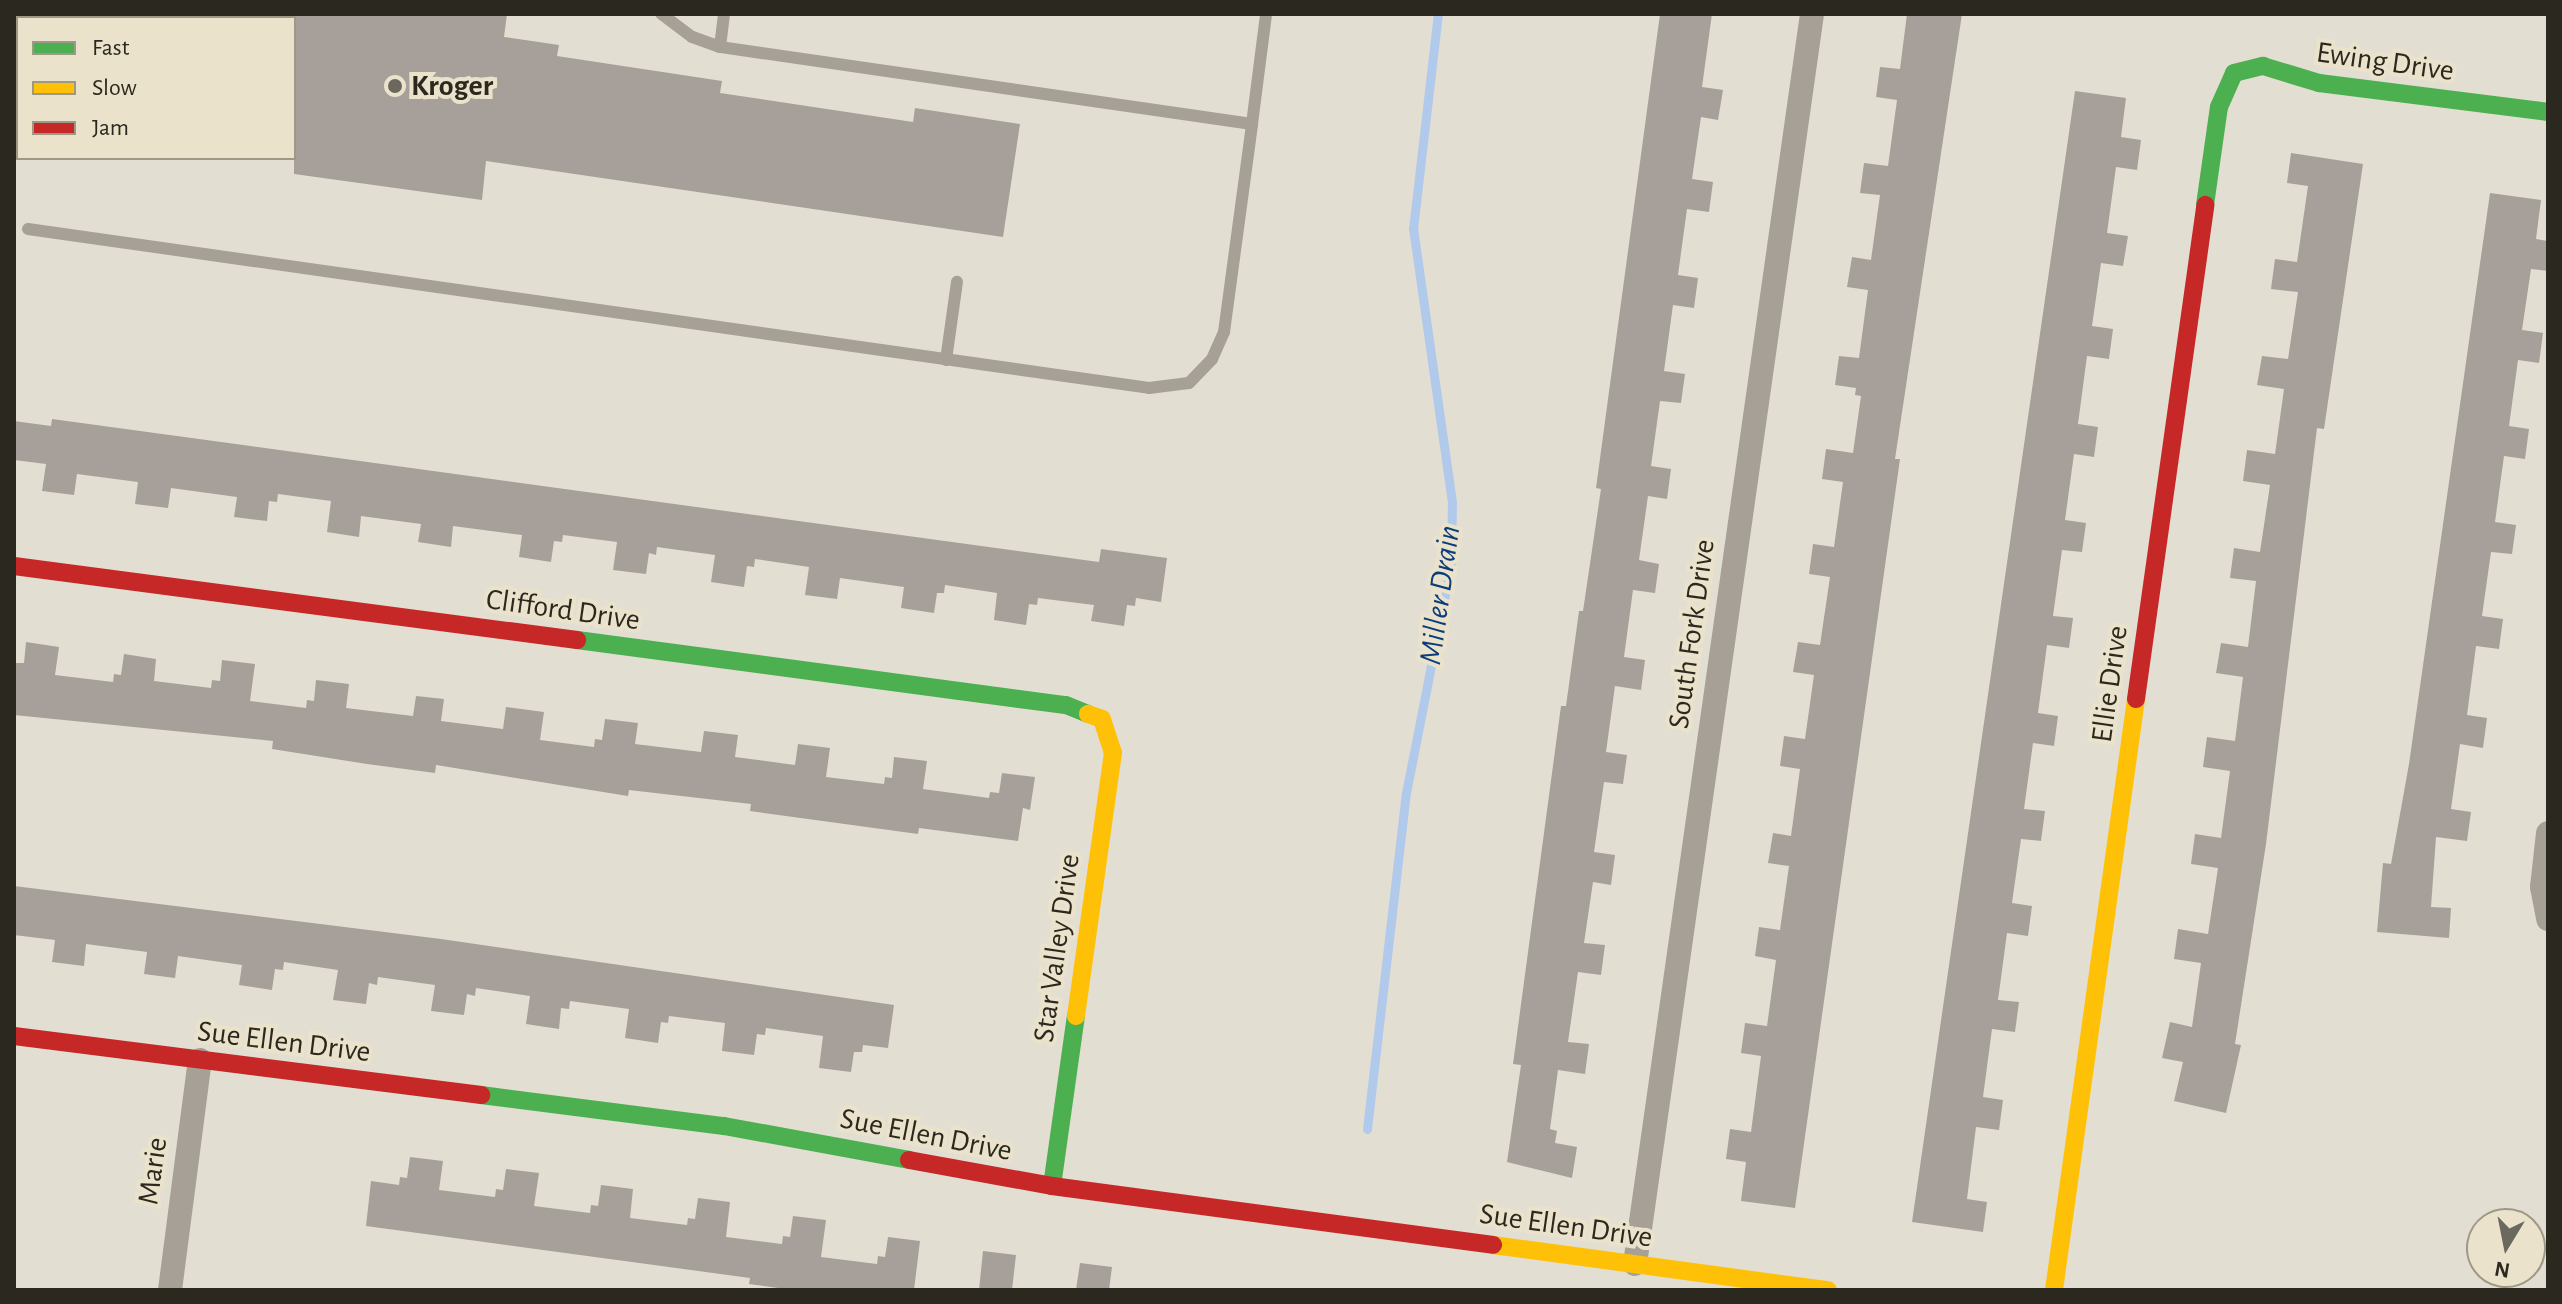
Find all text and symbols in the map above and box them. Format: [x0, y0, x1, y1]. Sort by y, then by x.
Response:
legend [16, 16, 296, 160]
street label: Ewing Drive [2314, 35, 2456, 89]
text: Fast [92, 36, 129, 60]
place label: Kroger [411, 68, 493, 104]
text: Slow [92, 76, 137, 100]
marker: Kroger [386, 77, 404, 95]
text: Jam [92, 116, 129, 140]
water label: Miller Drain [1411, 523, 1469, 667]
street label: South Fork Drive [1661, 537, 1723, 731]
street label: Clifford Drive [484, 581, 642, 639]
street label: Ellie Drive [2084, 623, 2136, 745]
street label: Star Valley Drive [1026, 851, 1088, 1045]
street label: Sue Ellen Drive [195, 1014, 373, 1070]
street label: Sue Ellen Drive [837, 1101, 1015, 1169]
street label: Marie [130, 1135, 176, 1207]
street label: Sue Ellen Drive [1477, 1196, 1655, 1256]
north arrow [2466, 1208, 2546, 1288]
text: N [2493, 1258, 2512, 1282]

